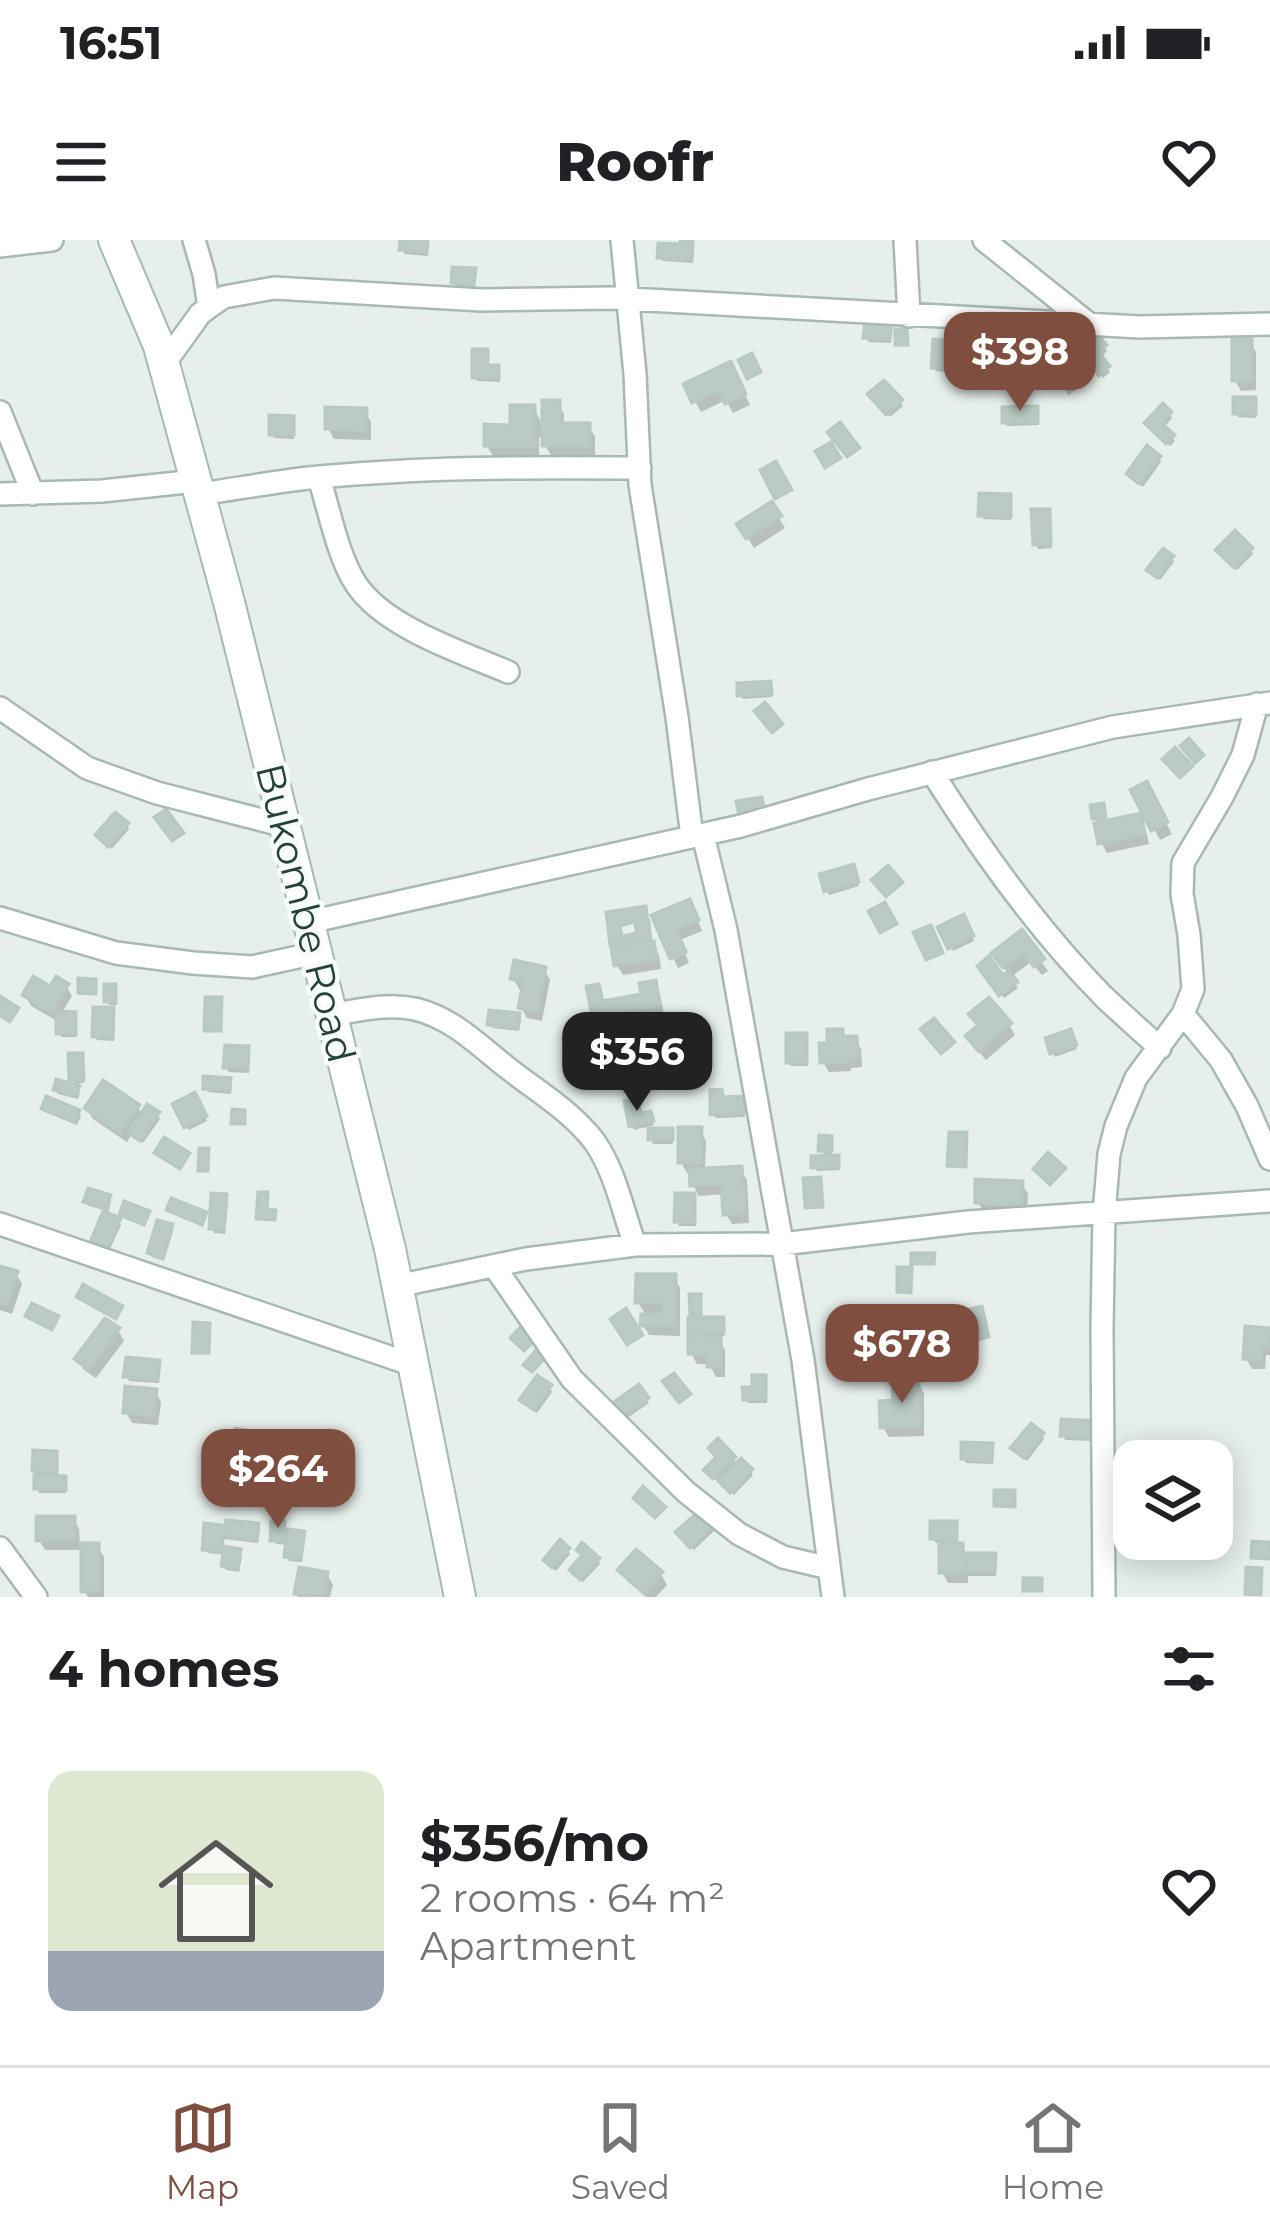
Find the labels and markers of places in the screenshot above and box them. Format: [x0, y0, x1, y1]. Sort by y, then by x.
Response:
pin: $398 [949, 312, 1091, 414]
pin: $356 [566, 1012, 708, 1114]
pin: $678 [831, 1304, 973, 1406]
pin: $264 [207, 1429, 349, 1531]

